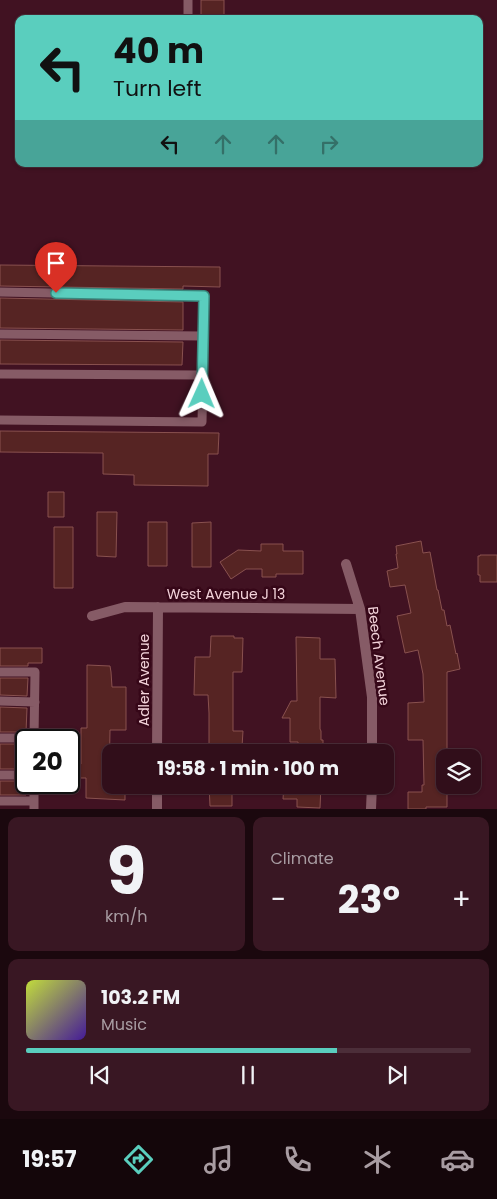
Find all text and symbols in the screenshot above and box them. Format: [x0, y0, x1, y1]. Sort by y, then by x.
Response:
text: 40 m [113, 26, 204, 75]
icon: left [30, 35, 95, 100]
text: Turn left [113, 73, 201, 104]
icon: left [156, 130, 184, 158]
icon: ahead [209, 130, 237, 158]
icon: ahead [262, 130, 290, 158]
icon: right [315, 130, 343, 158]
pin [35, 242, 77, 293]
icon: arrive [42, 249, 70, 277]
position arrow [175, 367, 227, 419]
street label: West Avenue J 13 [167, 584, 285, 604]
street label: Beech Avenue [363, 605, 395, 707]
street label: Adler Avenue [134, 633, 154, 726]
speed limit sign: 20 [15, 729, 80, 794]
map controls [436, 749, 481, 794]
button: layers [436, 749, 481, 794]
text: 19:58 · 1 min · 100 m [157, 755, 339, 782]
text: 9 [106, 826, 146, 917]
text: Climate [271, 847, 334, 870]
text: 23° [338, 873, 400, 926]
text: − [271, 880, 286, 919]
text: + [452, 880, 471, 919]
text: km/h [105, 905, 148, 928]
text: 103.2 FM [101, 984, 180, 1011]
text: Music [101, 1013, 147, 1036]
icon: previous [86, 1061, 114, 1089]
icon: pause [234, 1061, 262, 1089]
icon: next [383, 1061, 411, 1089]
icon: directions [121, 1142, 156, 1177]
icon: music [201, 1142, 236, 1177]
icon: phone [280, 1142, 315, 1177]
icon: climate [360, 1142, 395, 1177]
icon: car [440, 1142, 475, 1177]
text: 19:57 [22, 1144, 76, 1175]

